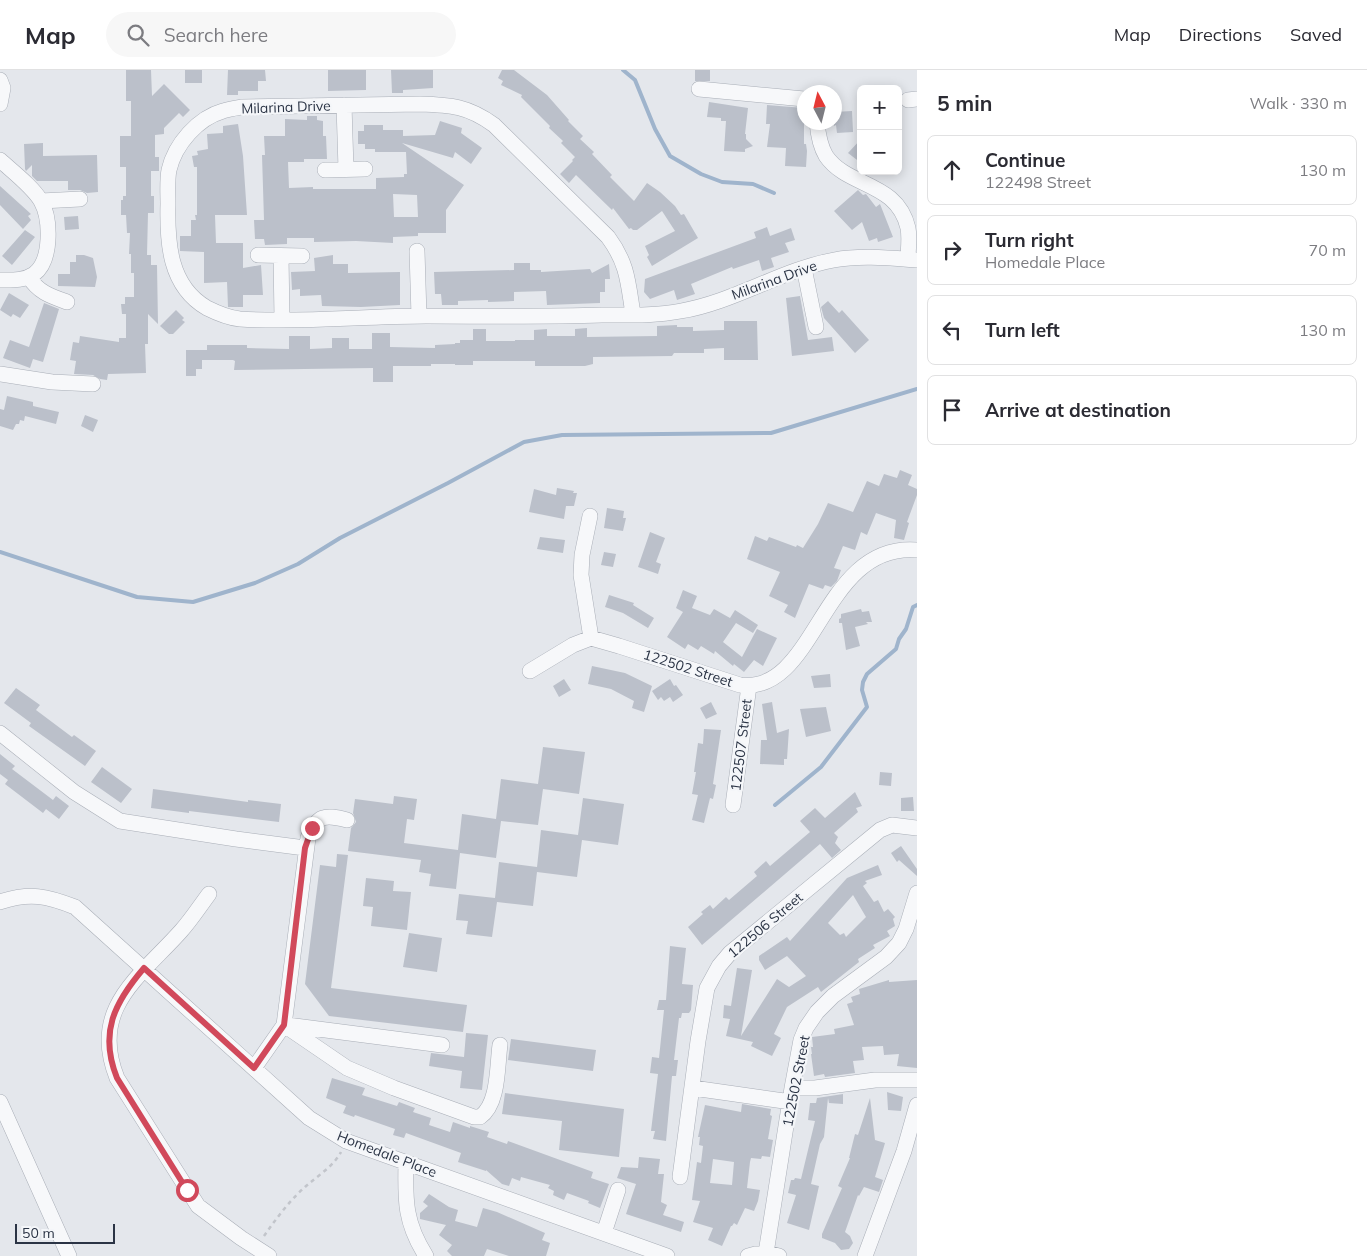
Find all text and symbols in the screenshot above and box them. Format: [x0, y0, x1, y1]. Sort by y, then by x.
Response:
search box [106, 12, 456, 57]
text: Map [25, 20, 76, 50]
icon: search [124, 21, 152, 49]
text: Search here [164, 23, 268, 47]
text: Map [1114, 23, 1151, 46]
text: Directions [1179, 23, 1262, 46]
text: Saved [1290, 23, 1342, 46]
north arrow [797, 85, 842, 130]
map controls [857, 85, 902, 175]
button: + [857, 85, 902, 130]
text: 5 min [937, 90, 992, 116]
text: Walk · 330 m [1249, 93, 1347, 113]
street label: Milarina Drive [241, 96, 331, 118]
button: − [857, 130, 902, 175]
text: Continue [985, 148, 1065, 172]
icon: ahead [938, 156, 966, 184]
text: 130 m [1299, 160, 1346, 180]
text: 122498 Street [985, 172, 1091, 192]
text: Turn right [985, 228, 1074, 252]
icon: right [938, 236, 966, 264]
text: 70 m [1309, 240, 1346, 260]
text: Homedale Place [985, 252, 1105, 272]
street label: Milarina Drive [729, 256, 819, 304]
icon: left [938, 316, 966, 344]
text: Turn left [985, 318, 1060, 342]
text: 130 m [1299, 320, 1346, 340]
icon: arrive [938, 396, 966, 424]
text: Arrive at destination [985, 398, 1171, 422]
street label: 122502 Street [641, 645, 735, 691]
street label: 122507 Street [726, 698, 756, 792]
route end [301, 817, 324, 840]
street label: 122506 Street [724, 888, 806, 962]
street label: 122502 Street [778, 1034, 814, 1128]
street label: Homedale Place [335, 1127, 439, 1181]
route start [176, 1179, 199, 1202]
scale bar [15, 1221, 115, 1244]
text: 50 m [22, 1224, 55, 1242]

